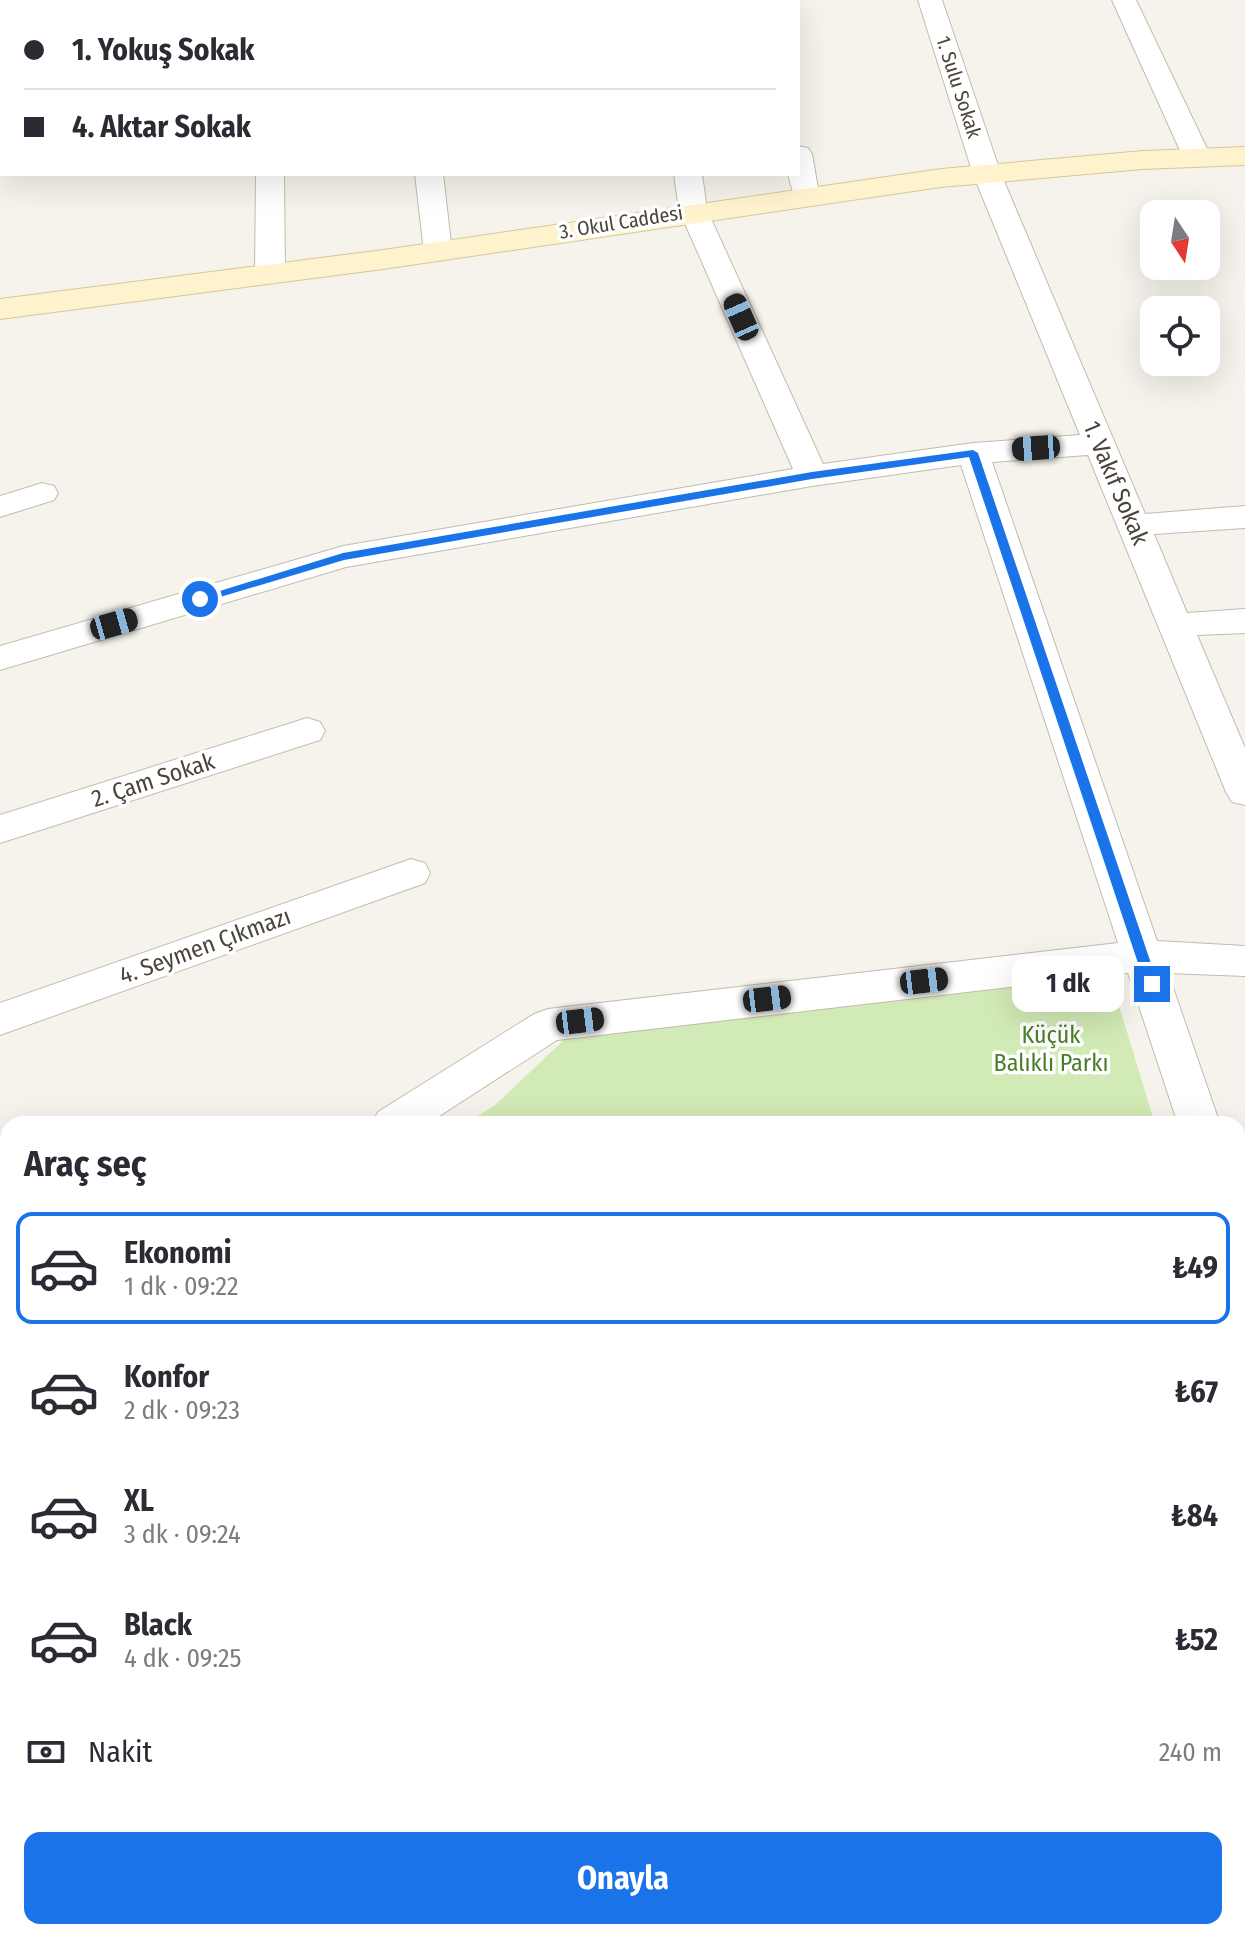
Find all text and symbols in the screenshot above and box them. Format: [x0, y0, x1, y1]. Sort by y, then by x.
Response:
text: 1. Yokuş Sokak [72, 32, 255, 68]
street label: 1. Sulu Sokak [931, 33, 987, 142]
text: 4. Aktar Sokak [72, 109, 251, 145]
street label: 3. Okul Caddesi [557, 200, 685, 244]
north arrow [1140, 200, 1220, 280]
map controls [1140, 200, 1220, 376]
car [720, 290, 762, 344]
button: locate [1140, 296, 1220, 376]
street label: 1. Vakıf Sokak [1077, 417, 1155, 550]
car [1011, 434, 1061, 462]
route start [182, 581, 218, 617]
car [88, 606, 140, 642]
street label: 2. Çam Sokak [88, 747, 219, 813]
street label: 4. Seymen Çıkmazı [116, 902, 294, 990]
callout: 1 dk [1012, 956, 1124, 1012]
car [899, 966, 949, 996]
route end [1134, 966, 1170, 1002]
text: 1 dk [1046, 968, 1090, 999]
car [742, 984, 792, 1014]
car [555, 1006, 605, 1036]
park label: Küçük Balıklı Parkı [994, 1021, 1108, 1077]
text: Araç seç [24, 1142, 146, 1186]
icon: car [28, 1232, 100, 1304]
text: Ekonomi [124, 1235, 232, 1271]
text: ₺49 [1172, 1250, 1218, 1286]
text: 1 dk · 09:22 [124, 1271, 238, 1302]
icon: car [28, 1356, 100, 1428]
text: Konfor [124, 1359, 209, 1395]
text: ₺67 [1175, 1374, 1218, 1410]
text: 2 dk · 09:23 [124, 1395, 240, 1426]
icon: car [28, 1480, 100, 1552]
text: XL [124, 1483, 154, 1519]
text: ₺84 [1171, 1498, 1218, 1534]
text: 3 dk · 09:24 [124, 1519, 241, 1550]
icon: car [28, 1604, 100, 1676]
text: Black [124, 1607, 192, 1643]
text: ₺52 [1175, 1622, 1218, 1658]
text: 4 dk · 09:25 [124, 1643, 241, 1674]
icon: cash [24, 1730, 68, 1774]
text: Nakit [88, 1734, 152, 1770]
text: 240 m [1159, 1737, 1222, 1768]
button: Onayla [24, 1832, 1222, 1924]

